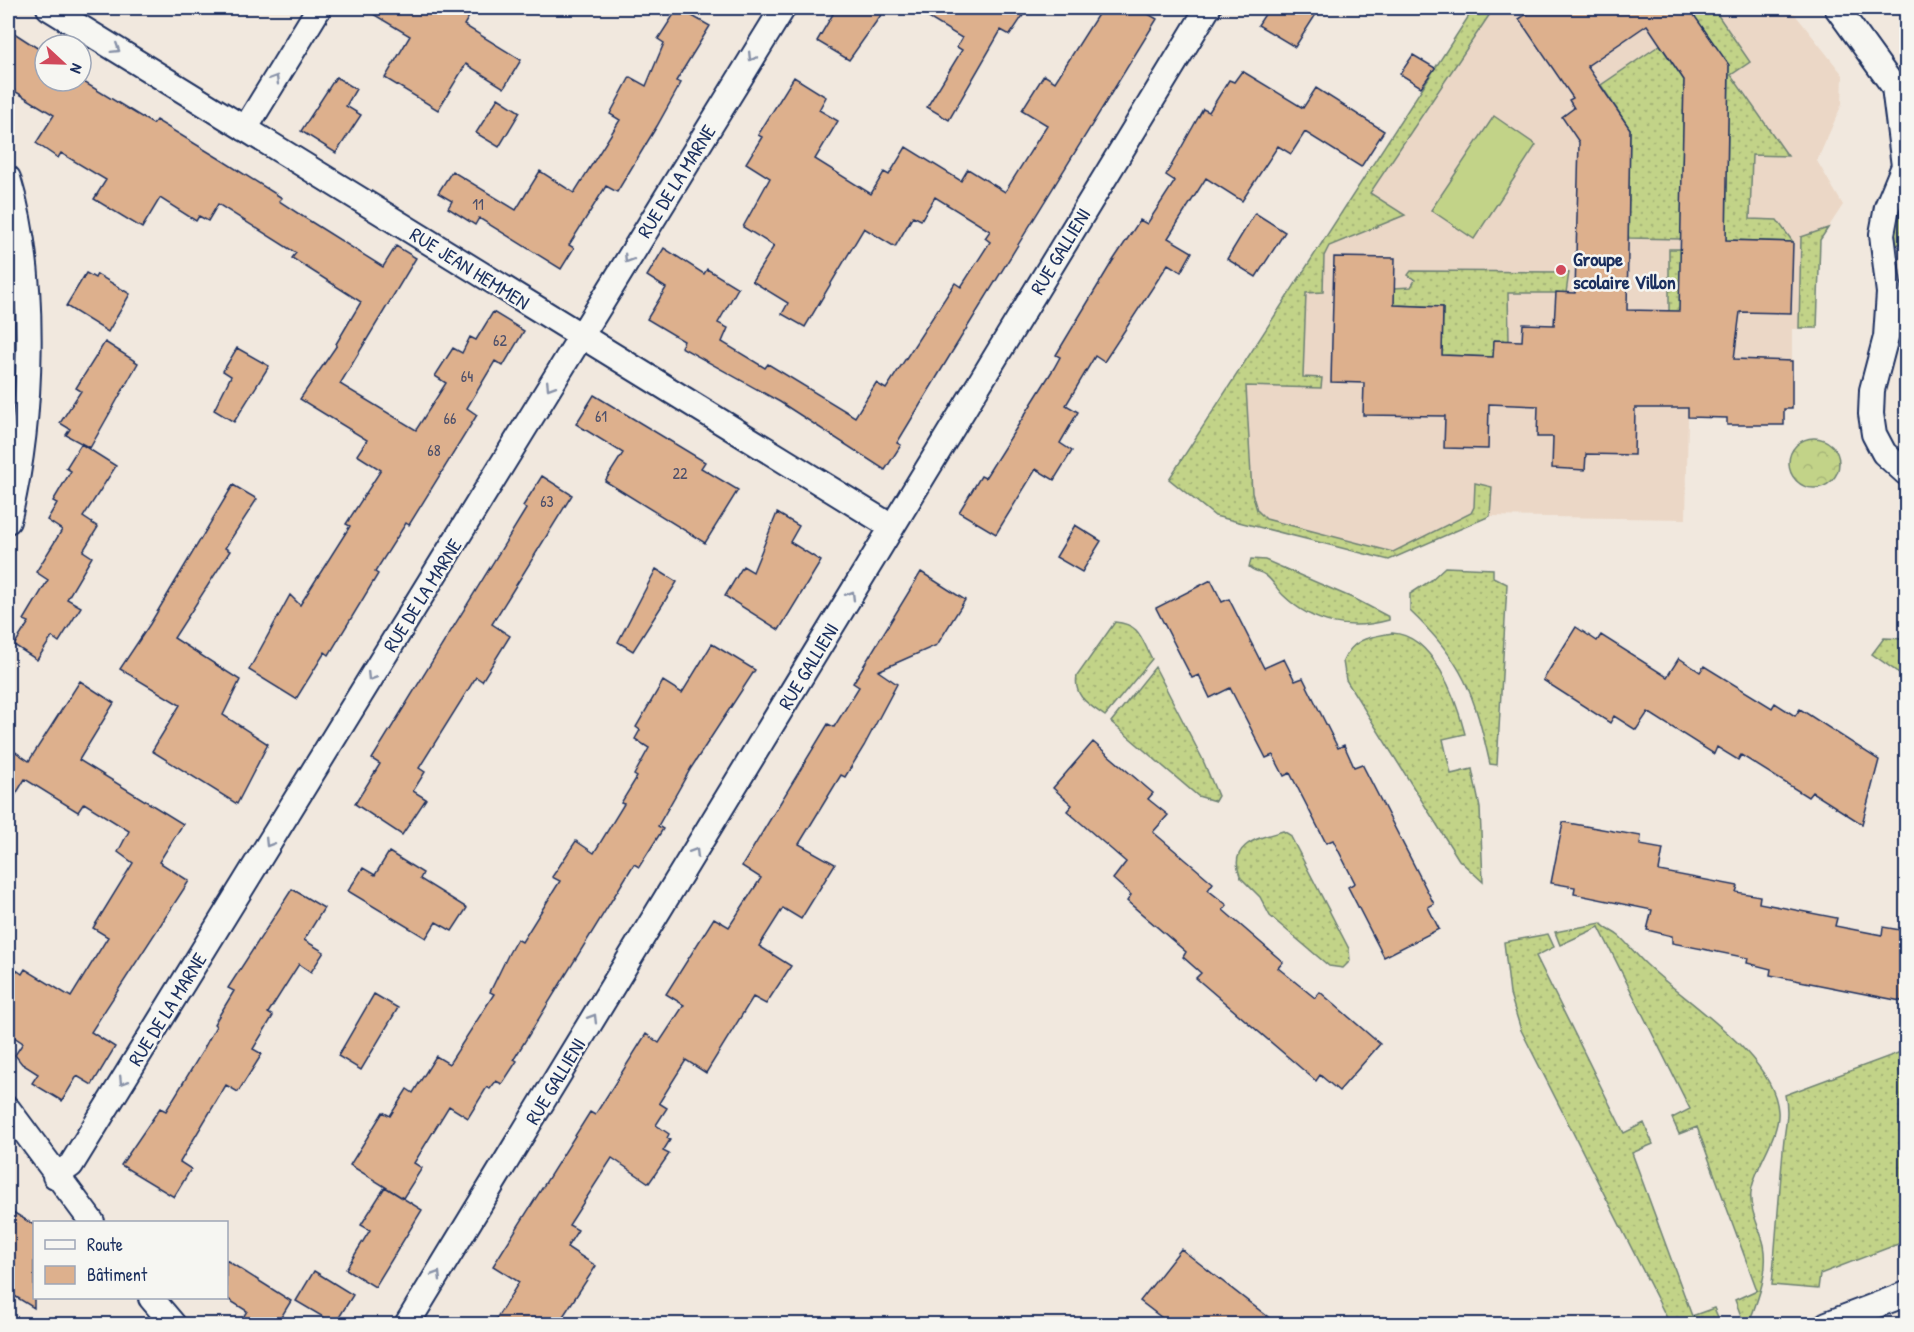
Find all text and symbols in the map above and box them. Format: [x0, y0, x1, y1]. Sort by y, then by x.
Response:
north arrow [33, 33, 93, 93]
one-way arrow [110, 42, 120, 54]
one-way arrow [748, 51, 760, 61]
text: N [65, 61, 89, 77]
one-way arrow [268, 75, 280, 85]
street label: RUE DE LA MARNE [631, 119, 722, 243]
house number: 11 [472, 193, 484, 215]
street label: RUE GALLIENI [1024, 203, 1096, 299]
street label: RUE JEAN HEMMEN [405, 220, 535, 316]
place label: Groupe scolaire Villon [1573, 245, 1676, 295]
one-way arrow [623, 253, 635, 263]
marker: Groupe scolaire Villon [1554, 263, 1568, 277]
house number: 62 [493, 329, 507, 351]
house number: 64 [461, 365, 473, 387]
one-way arrow [546, 380, 558, 390]
house number: 61 [595, 405, 607, 427]
house number: 66 [444, 407, 456, 429]
house number: 68 [427, 439, 441, 461]
house number: 22 [673, 462, 688, 484]
house number: 63 [540, 490, 554, 512]
street label: RUE DE LA MARNE [377, 533, 468, 657]
one-way arrow [843, 591, 855, 601]
street label: RUE GALLIENI [772, 618, 844, 714]
one-way arrow [367, 671, 379, 681]
one-way arrow [265, 837, 276, 847]
one-way arrow [687, 848, 699, 858]
street label: RUE DE LA MARNE [122, 947, 213, 1071]
one-way arrow [586, 1014, 598, 1024]
street label: RUE GALLIENI [519, 1033, 591, 1129]
one-way arrow [118, 1075, 130, 1085]
legend [33, 1221, 228, 1299]
text: Route [87, 1232, 123, 1257]
text: Bâtiment [87, 1262, 148, 1287]
one-way arrow [430, 1270, 441, 1281]

